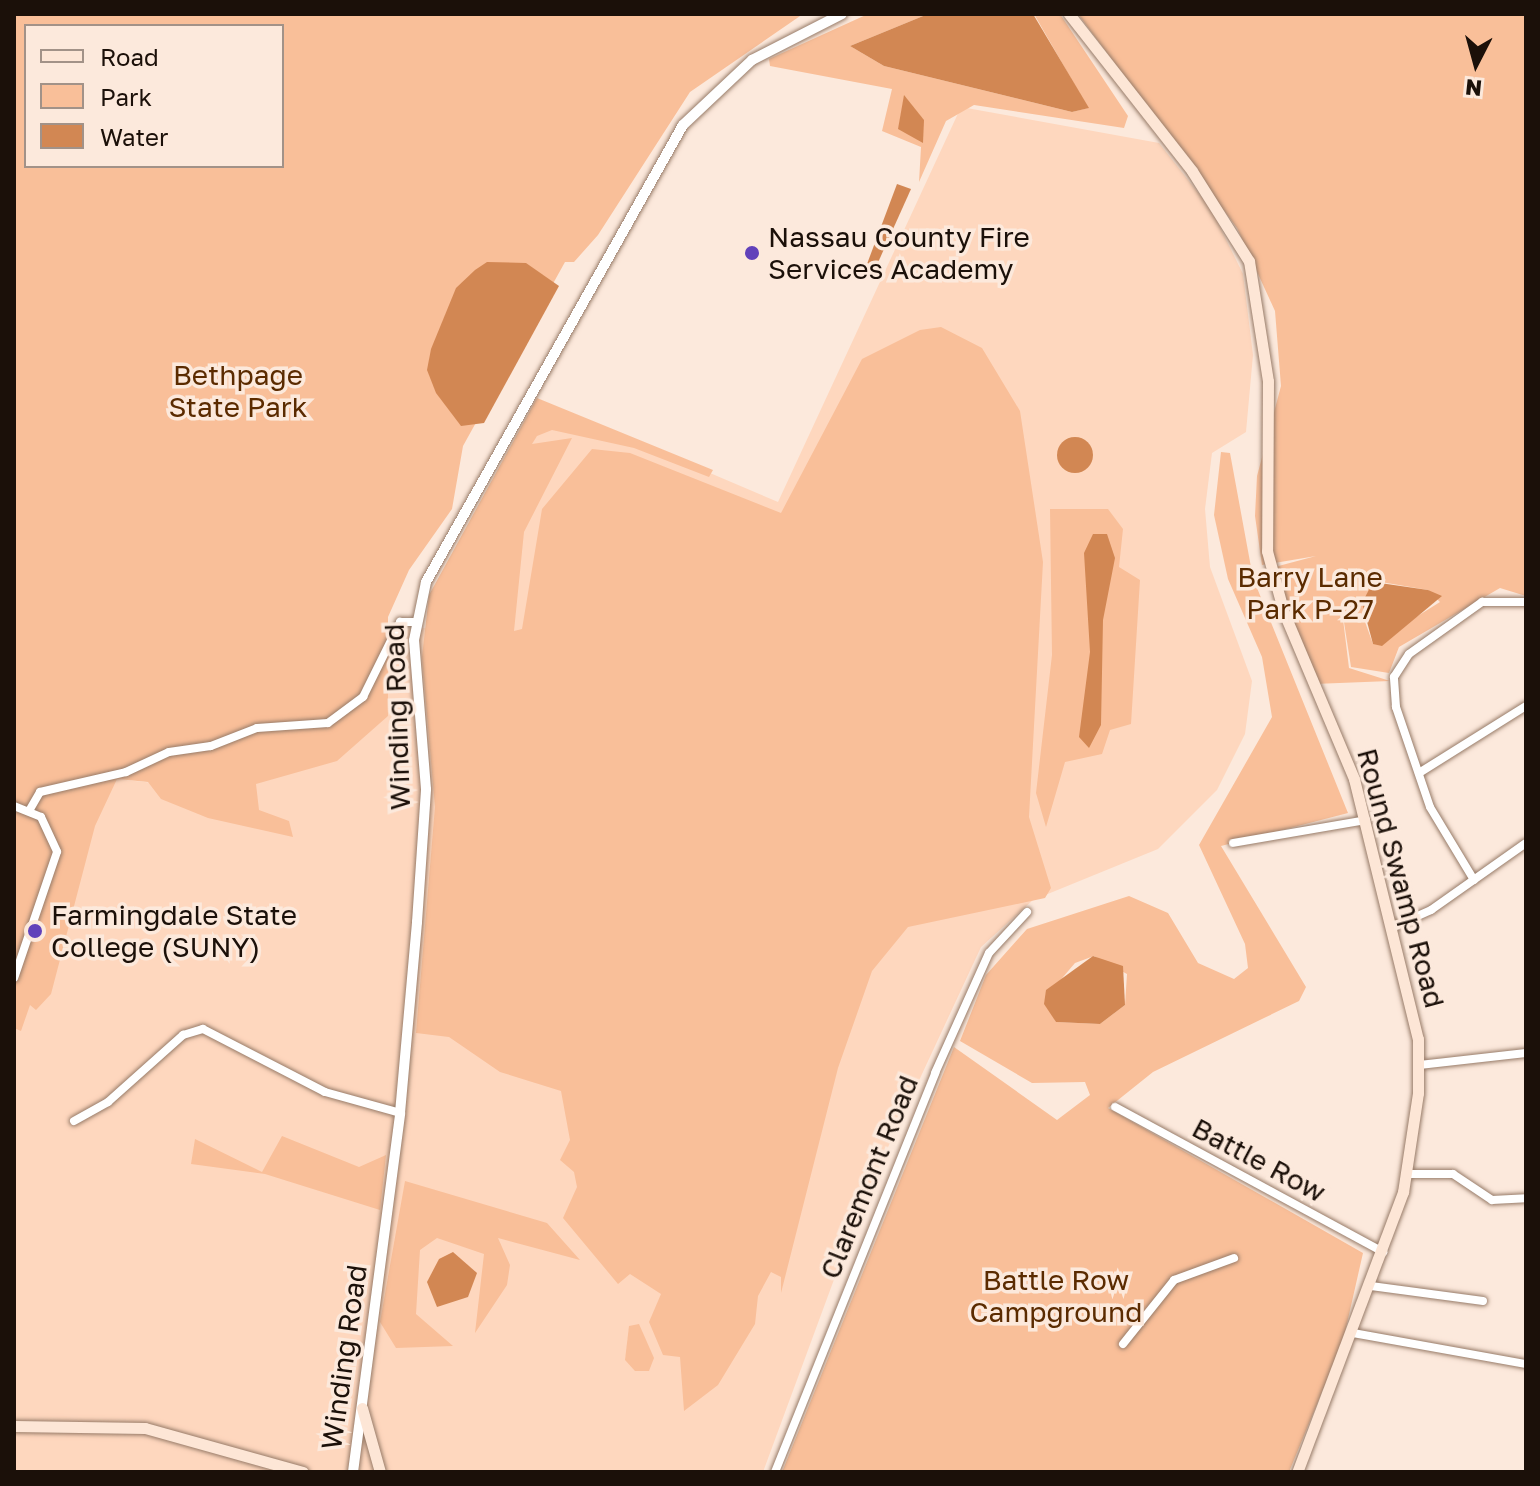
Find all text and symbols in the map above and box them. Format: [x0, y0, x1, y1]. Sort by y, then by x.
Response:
legend [24, 24, 284, 168]
north arrow [1436, 24, 1516, 104]
text: Road [100, 42, 159, 71]
text: N [1464, 74, 1483, 103]
text: Park [100, 82, 152, 111]
text: Water [100, 122, 168, 151]
place label: Nassau County Fire Services Academy [768, 220, 1030, 286]
marker: Nassau County Fire Services Academy [743, 244, 761, 262]
park label: Bethpage State Park [168, 358, 308, 424]
park label: Barry Lane Park P-27 [1237, 560, 1383, 626]
street label: Winding Road [377, 623, 417, 811]
street label: Round Swamp Road [1350, 745, 1452, 1011]
place label: Farmingdale State College (SUNY) [51, 898, 297, 964]
marker: Farmingdale State College (SUNY) [26, 922, 44, 940]
street label: Claremont Road [813, 1071, 925, 1283]
street label: Battle Row [1187, 1111, 1331, 1209]
street label: Winding Road [314, 1262, 374, 1452]
park label: Battle Row Campground [970, 1263, 1142, 1329]

